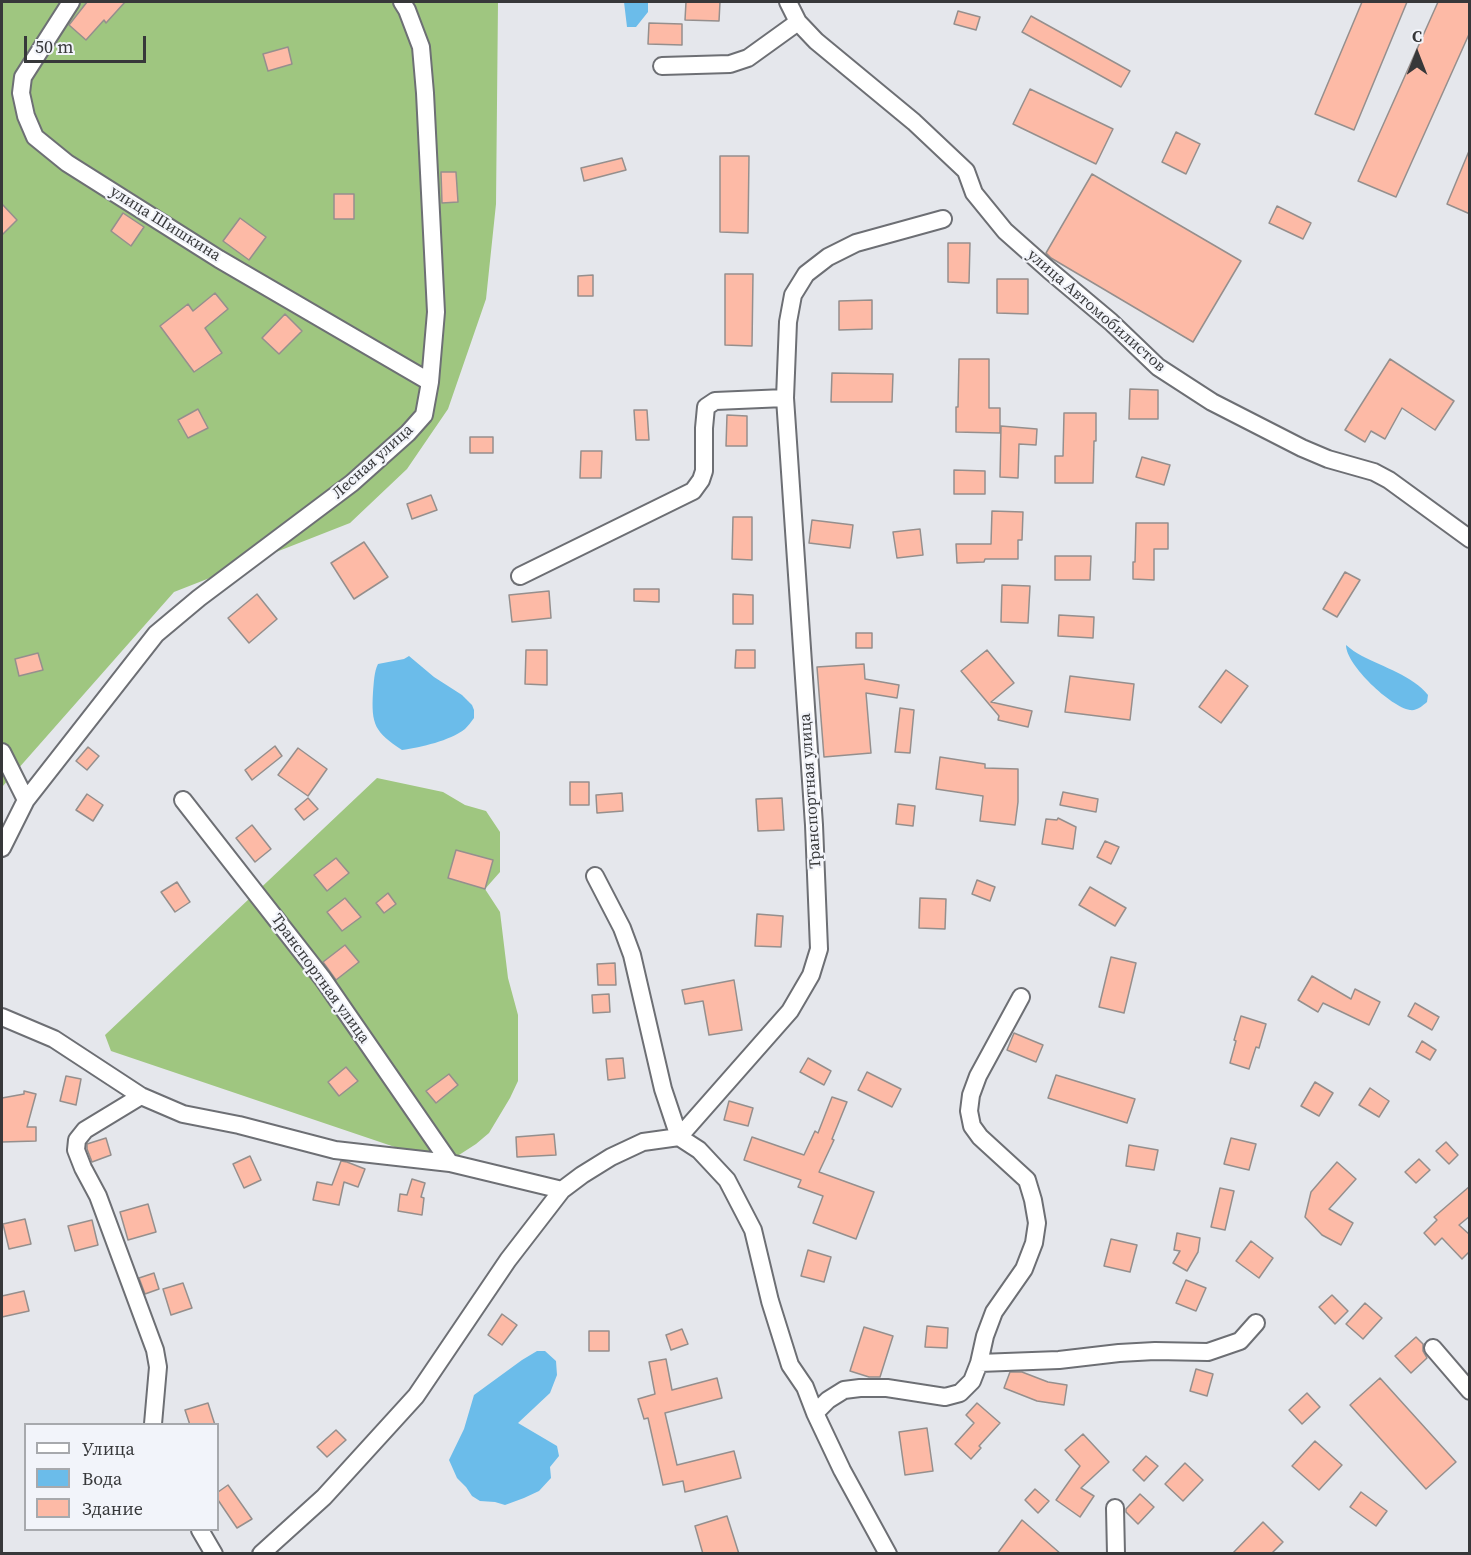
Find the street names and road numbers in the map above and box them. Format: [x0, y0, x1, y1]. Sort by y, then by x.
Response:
street label: улица Шишкина [106, 182, 224, 266]
street label: улица Автомобилистов [1023, 246, 1169, 376]
street label: Лесная улица [329, 421, 417, 503]
street label: Транспортная улица [796, 713, 826, 869]
street label: Транспортная улица [267, 910, 373, 1048]

